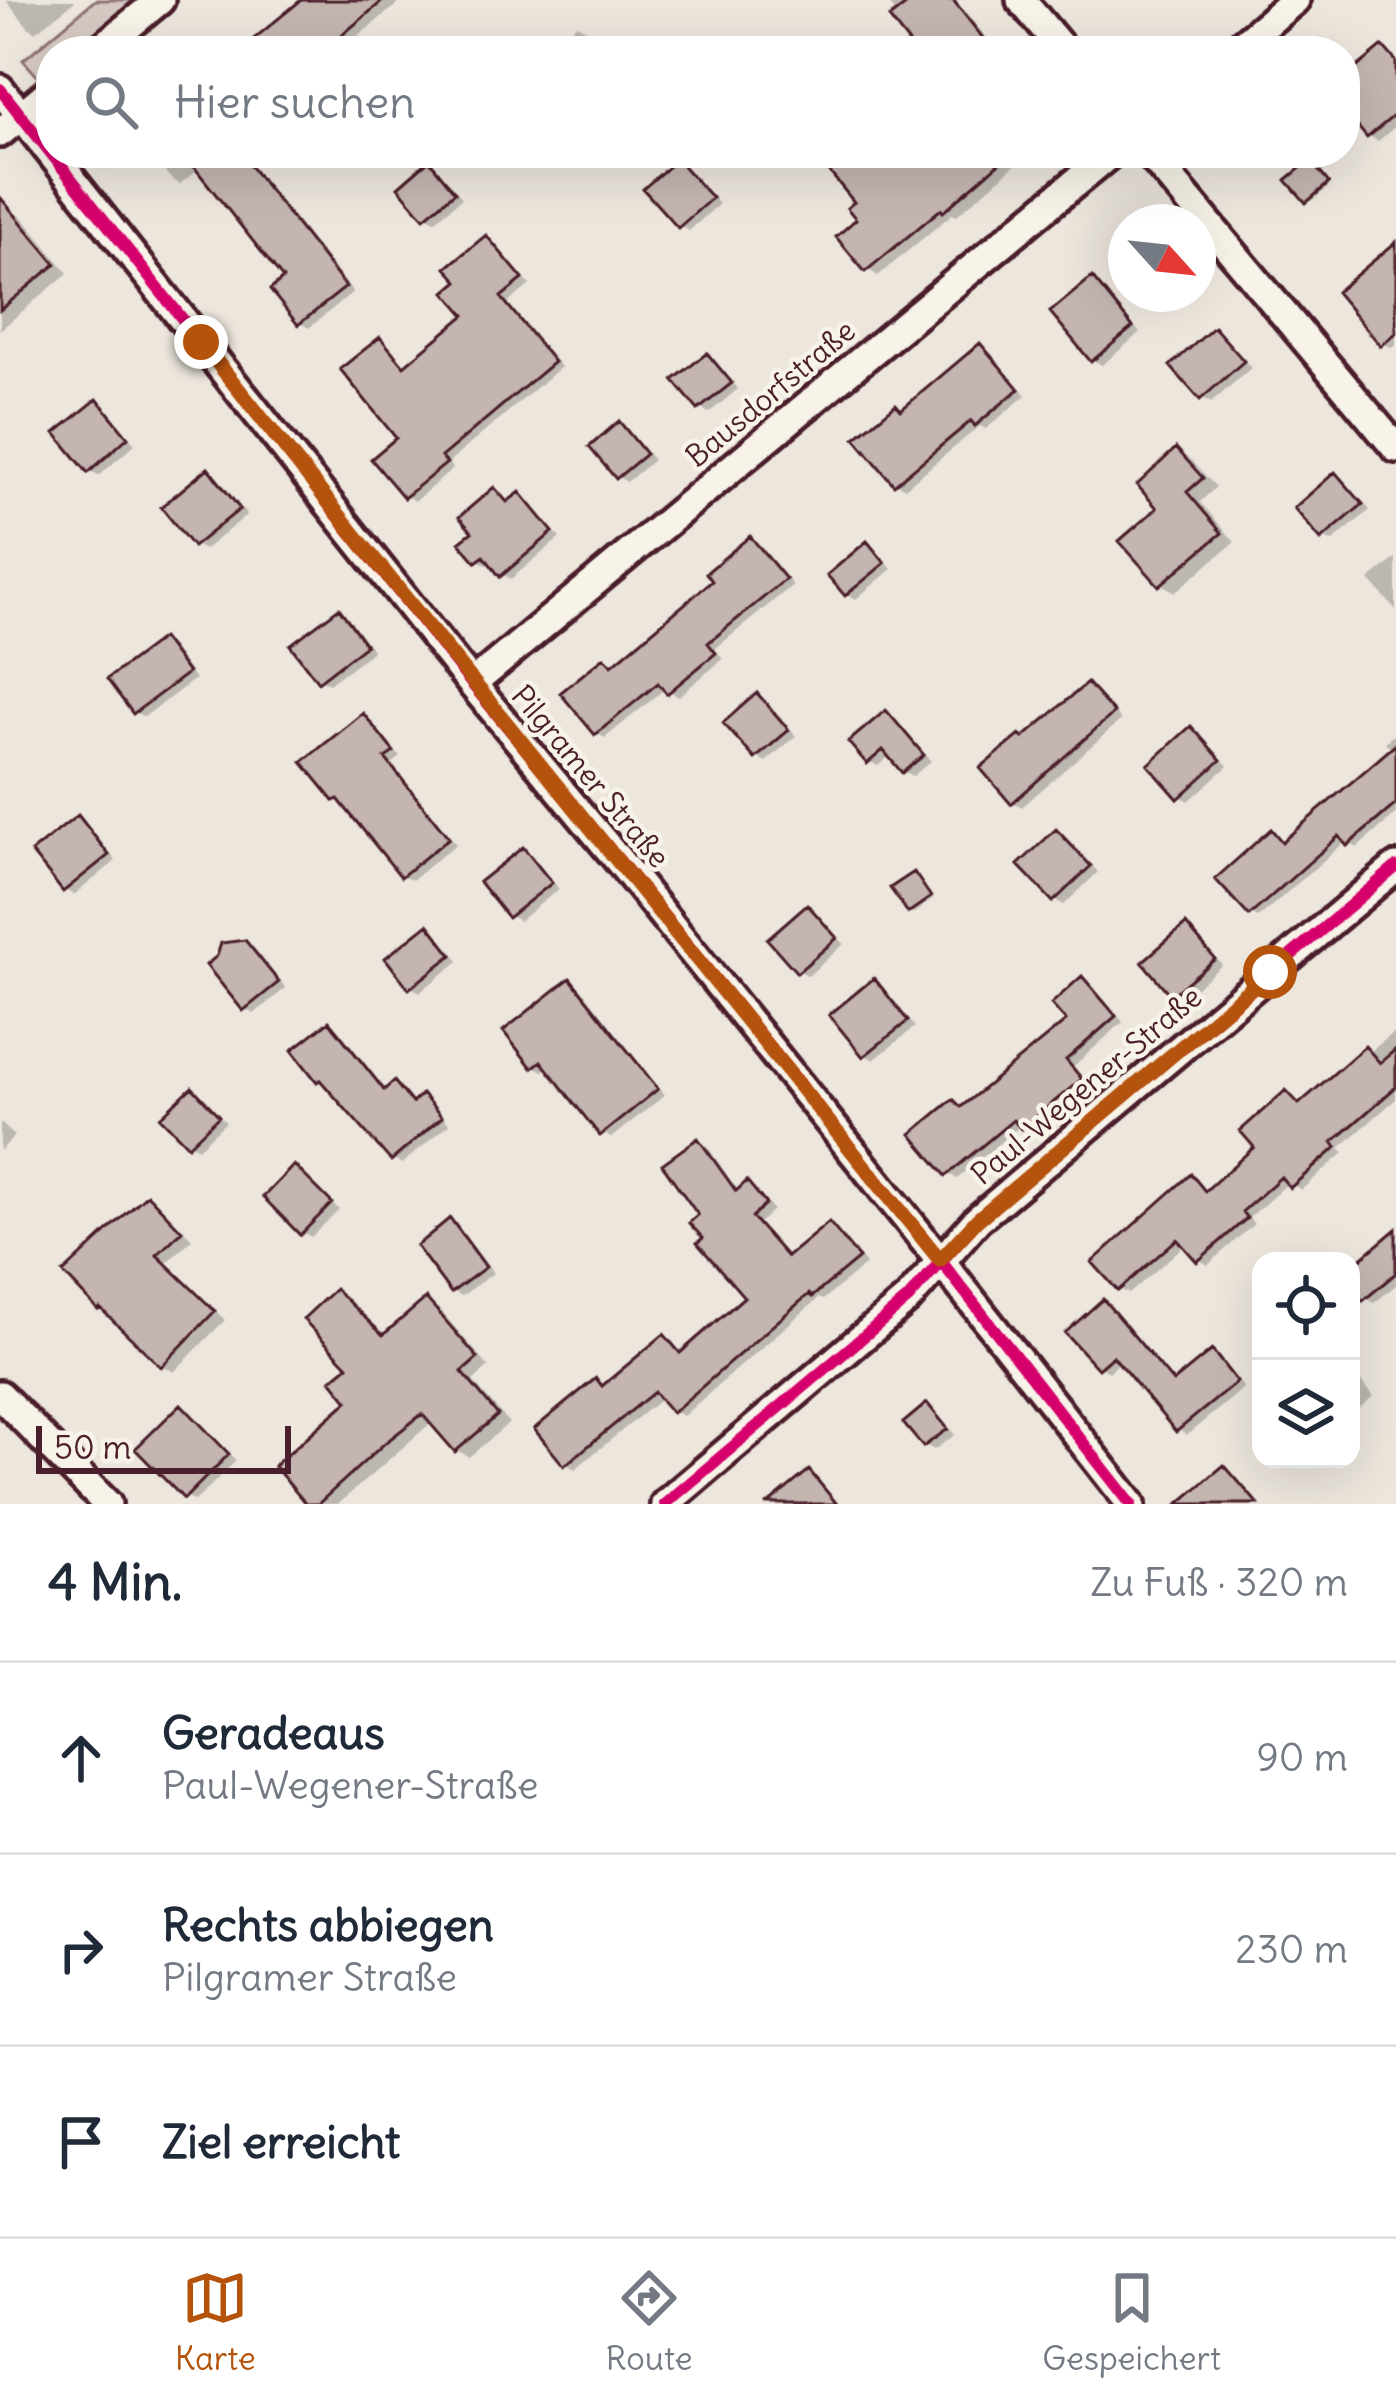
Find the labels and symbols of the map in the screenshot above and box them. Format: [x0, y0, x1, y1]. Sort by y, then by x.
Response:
north arrow [1108, 204, 1216, 312]
street label: Bausdorfstraße [677, 311, 863, 475]
route end [174, 315, 228, 369]
street label: Pilgramer Straße [504, 677, 678, 875]
route start [1243, 945, 1297, 999]
street label: Paul-Wegener-Straße [963, 977, 1209, 1193]
scale bar [36, 1420, 291, 1473]

